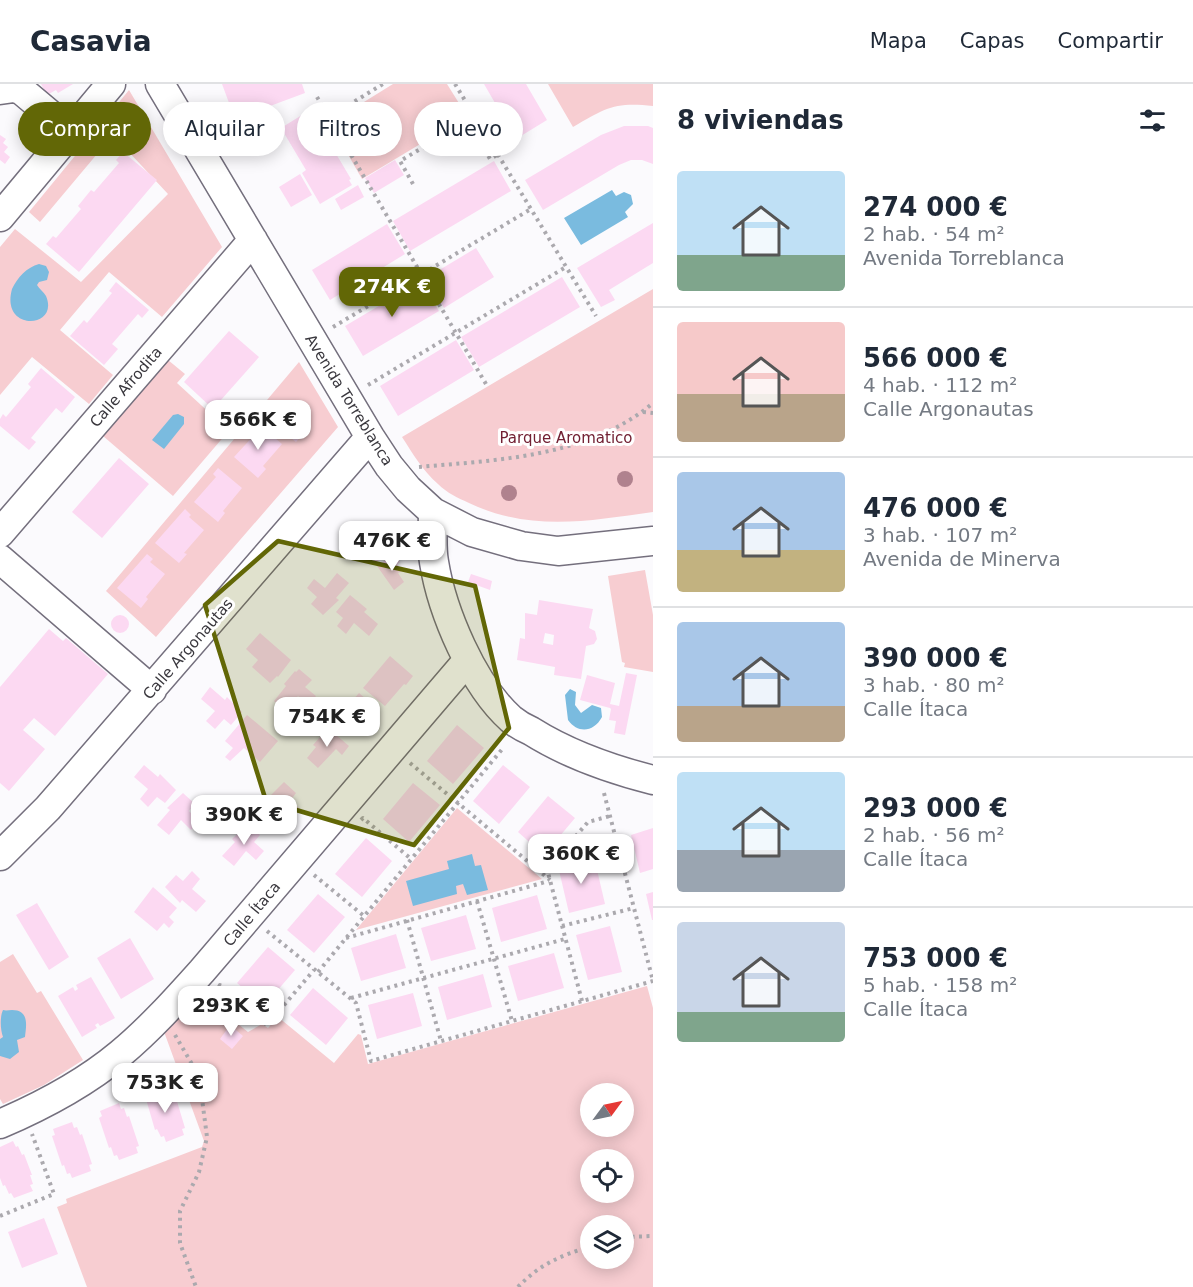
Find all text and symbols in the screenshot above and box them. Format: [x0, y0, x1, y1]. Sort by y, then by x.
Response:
text: Casavia [30, 25, 152, 58]
text: Mapa [870, 29, 927, 53]
text: Capas [960, 29, 1024, 53]
text: Compartir [1057, 29, 1163, 53]
chip: Comprar [18, 102, 151, 156]
chip: Alquilar [163, 102, 285, 156]
chip: Filtros [297, 102, 402, 156]
chip: Nuevo [414, 102, 523, 156]
icon: filters [1136, 104, 1169, 137]
text: 8 viviendas [677, 105, 844, 135]
text: 274 000 € [863, 192, 1008, 222]
icon: home [725, 195, 797, 267]
text: 2 hab. · 54 m² [863, 222, 1004, 246]
text: Avenida Torreblanca [863, 246, 1065, 270]
pin: 274K € [343, 267, 441, 318]
text: 274K € [353, 274, 431, 298]
street label: Avenida Torreblanca [301, 331, 397, 469]
street label: Calle Afrodita [86, 343, 166, 431]
text: 566 000 € [863, 343, 1008, 373]
icon: home [725, 346, 797, 418]
text: 4 hab. · 112 m² [863, 373, 1017, 397]
text: Calle Argonautas [863, 397, 1034, 421]
pin: 566K € [209, 400, 307, 451]
text: 566K € [219, 407, 297, 431]
park label: Parque Aromatico [499, 429, 633, 447]
text: 476 000 € [863, 493, 1008, 523]
icon: home [725, 496, 797, 568]
pin: 476K € [343, 521, 441, 572]
text: 3 hab. · 107 m² [863, 523, 1017, 547]
text: 476K € [353, 528, 431, 552]
text: Avenida de Minerva [863, 547, 1061, 571]
street label: Calle Argonautas [139, 595, 237, 703]
text: 390 000 € [863, 643, 1008, 673]
icon: home [725, 646, 797, 718]
text: 3 hab. · 80 m² [863, 673, 1004, 697]
pin: 754K € [278, 697, 376, 748]
text: Calle Ítaca [863, 697, 968, 721]
text: 754K € [288, 704, 366, 728]
text: 293 000 € [863, 793, 1008, 823]
pin: 390K € [195, 795, 293, 846]
icon: home [725, 796, 797, 868]
text: 390K € [205, 802, 283, 826]
text: 2 hab. · 56 m² [863, 823, 1004, 847]
pin: 360K € [532, 834, 630, 885]
text: 360K € [542, 841, 620, 865]
text: Calle Ítaca [863, 847, 968, 871]
street label: Calle Ítaca [219, 877, 284, 950]
text: 753 000 € [863, 943, 1008, 973]
icon: home [725, 946, 797, 1018]
text: 5 hab. · 158 m² [863, 973, 1017, 997]
pin: 293K € [182, 986, 280, 1037]
text: 293K € [192, 993, 270, 1017]
text: Calle Ítaca [863, 997, 968, 1021]
pin: 753K € [116, 1063, 214, 1114]
text: 753K € [126, 1070, 204, 1094]
north arrow [580, 1083, 634, 1137]
map controls [580, 1083, 634, 1269]
button: locate [580, 1149, 634, 1203]
button: layers [580, 1215, 634, 1269]

